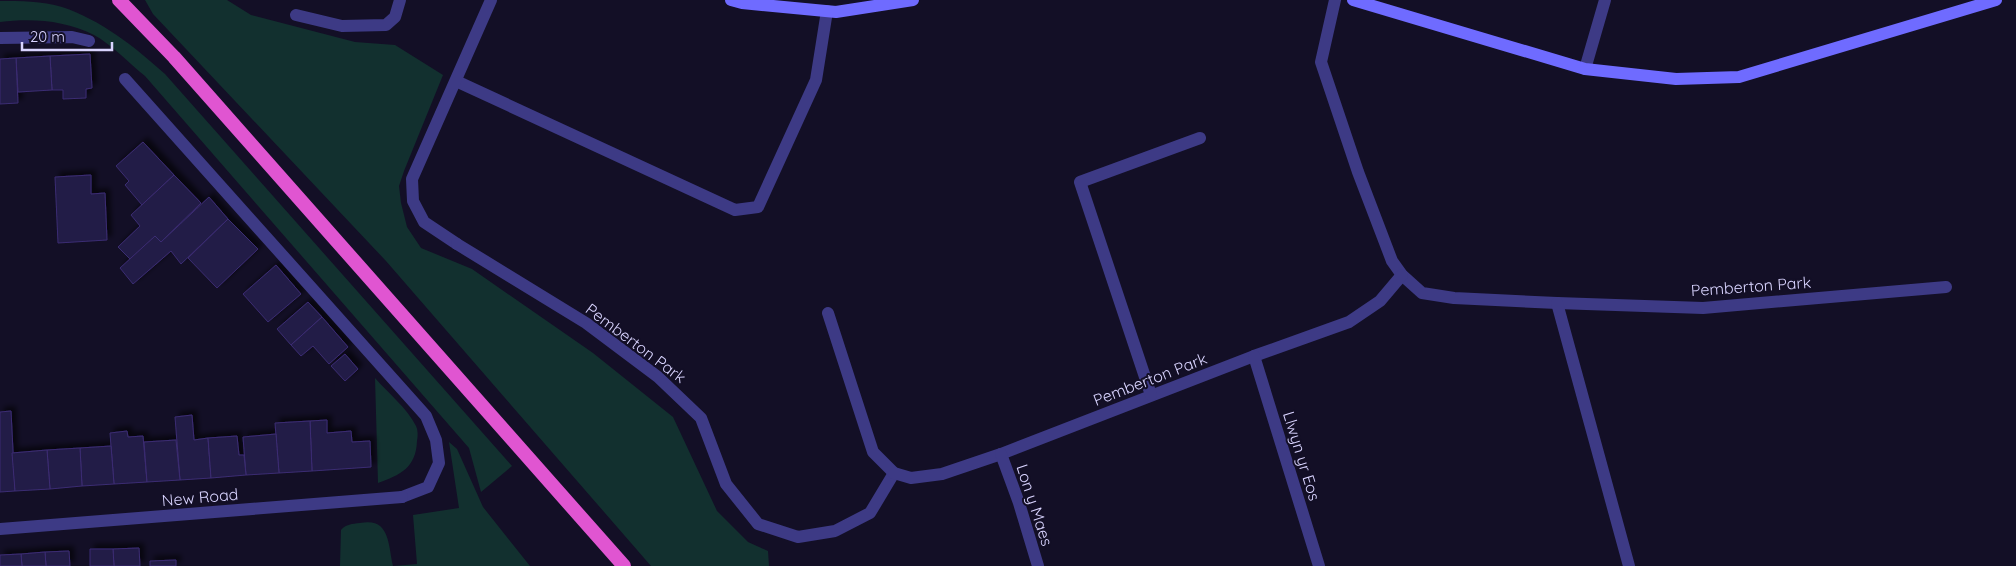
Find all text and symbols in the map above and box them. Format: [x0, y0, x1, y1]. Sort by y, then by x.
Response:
scale bar [22, 20, 112, 52]
text: 20 m [30, 27, 65, 46]
street label: Pemberton Park [1690, 272, 1812, 300]
street label: Pemberton Park [582, 299, 690, 387]
street label: Pemberton Park [1090, 348, 1210, 410]
street label: Llwyn yr Eos [1279, 409, 1325, 503]
street label: Lon y Maes [1012, 462, 1058, 548]
street label: New Road [161, 484, 239, 510]

